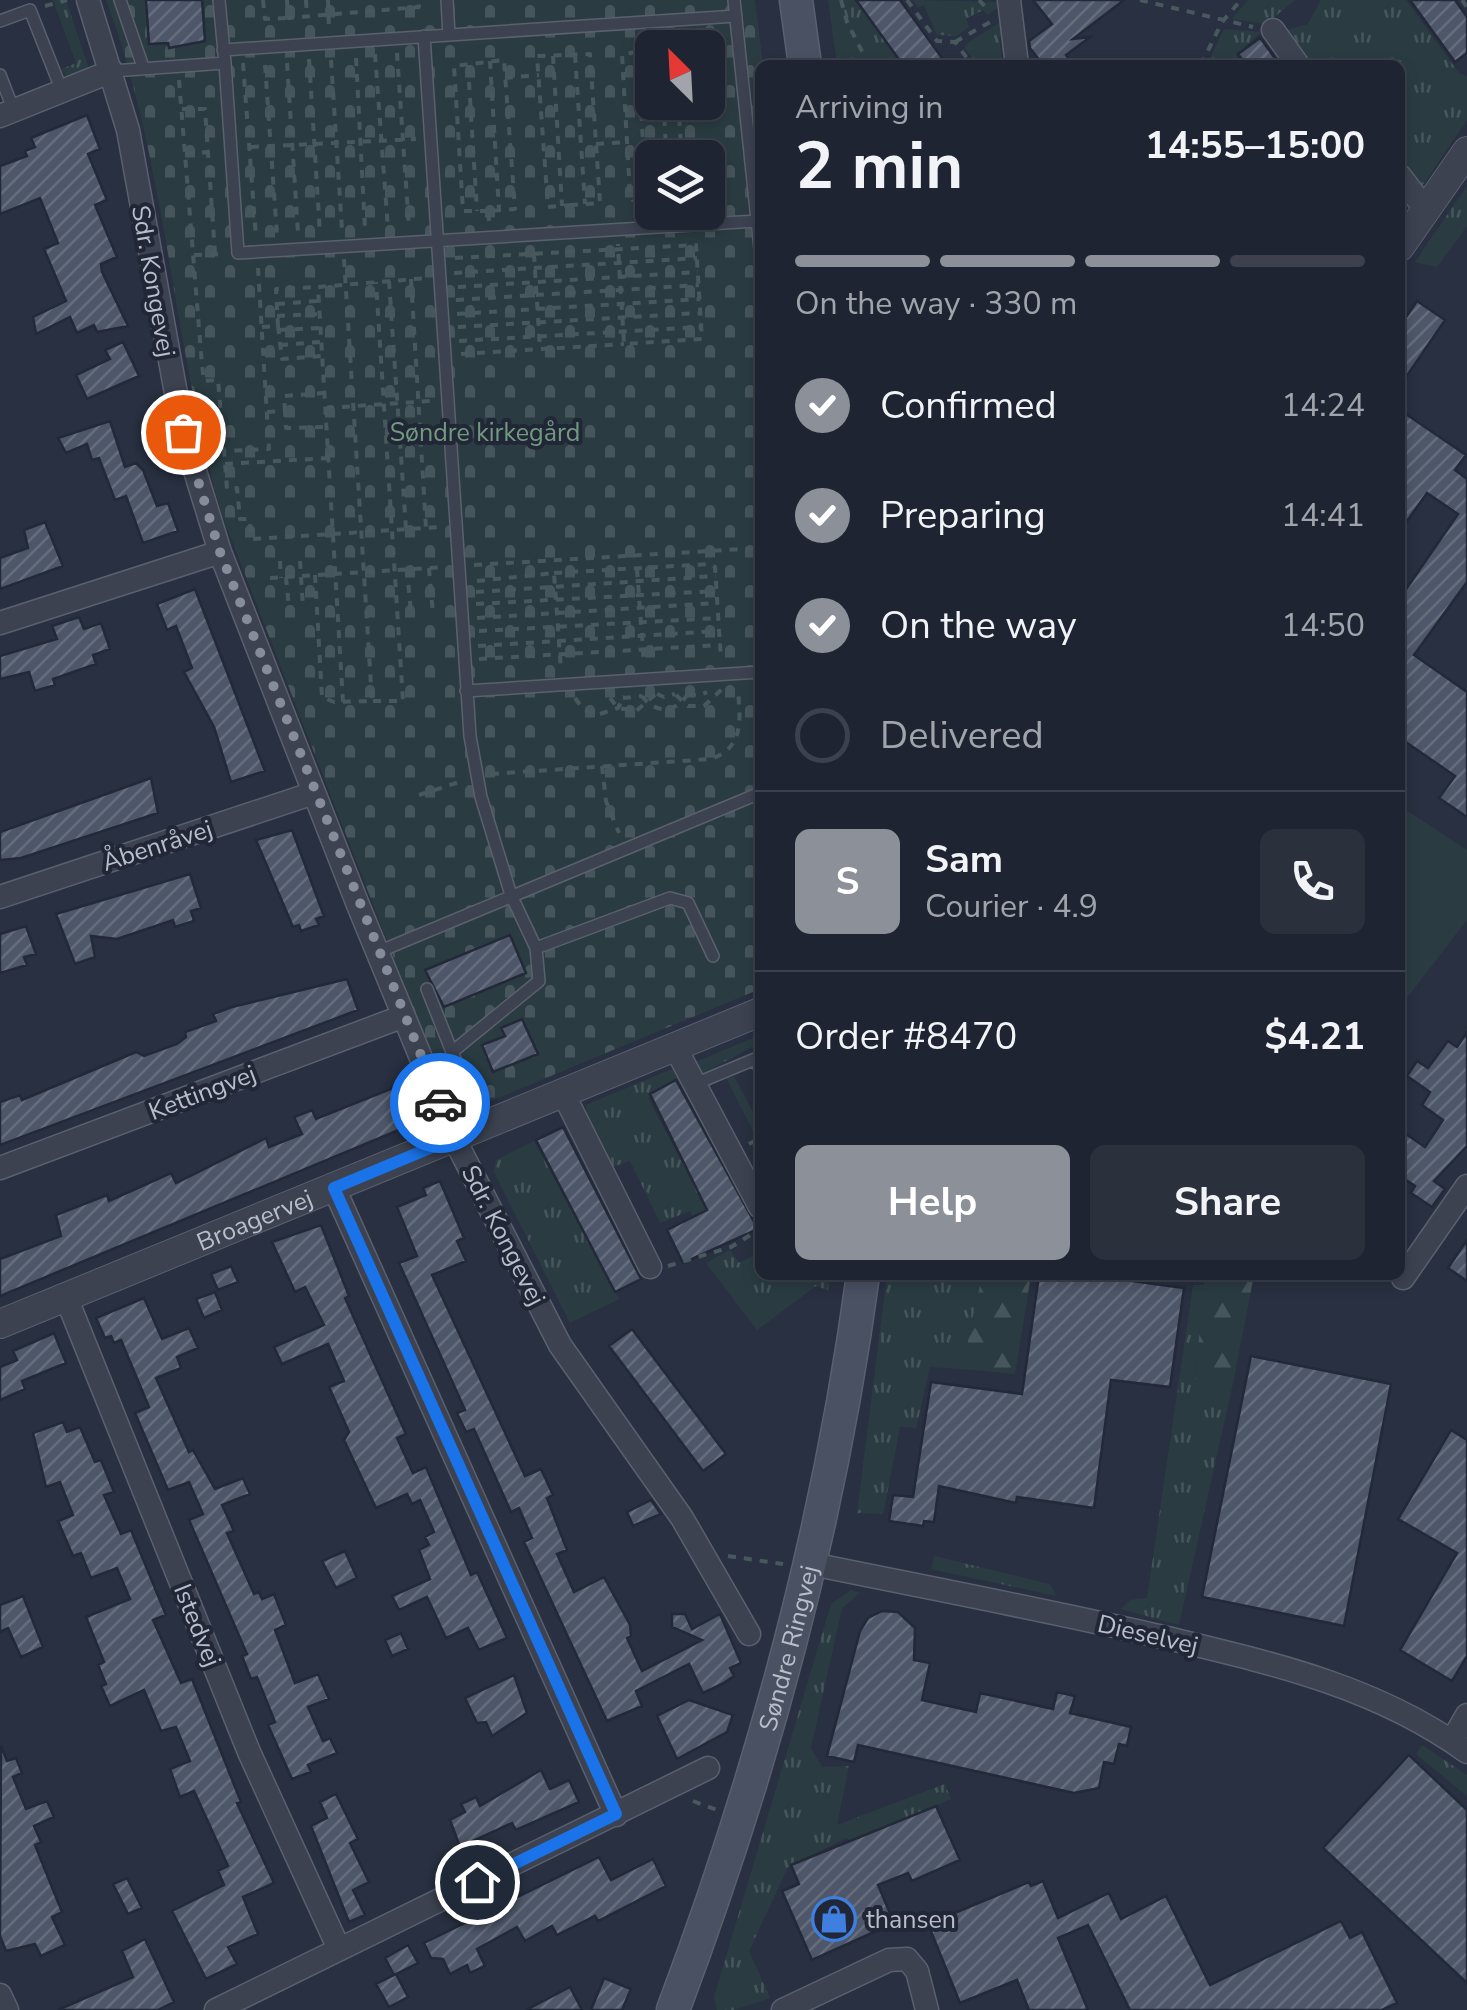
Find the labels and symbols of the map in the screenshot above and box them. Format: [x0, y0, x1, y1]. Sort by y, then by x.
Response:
north arrow [635, 30, 725, 120]
street label: Sdr. Kongevej [123, 203, 183, 360]
pin [141, 390, 226, 475]
park label: Søndre kirkegård [390, 416, 580, 450]
street label: Åbenråvej [97, 811, 217, 880]
courier [390, 1053, 490, 1153]
street label: Kettingvej [144, 1057, 261, 1129]
street label: Sdr. Kongevej [453, 1159, 553, 1312]
street label: Broagervej [192, 1182, 318, 1259]
street label: Søndre Ringvej [751, 1562, 827, 1735]
street label: Istedvej [165, 1579, 229, 1672]
street label: Dieselvej [1094, 1607, 1201, 1663]
pin [435, 1840, 520, 1925]
shop icon: thansen [811, 1896, 857, 1942]
place label: thansen [866, 1903, 956, 1937]

